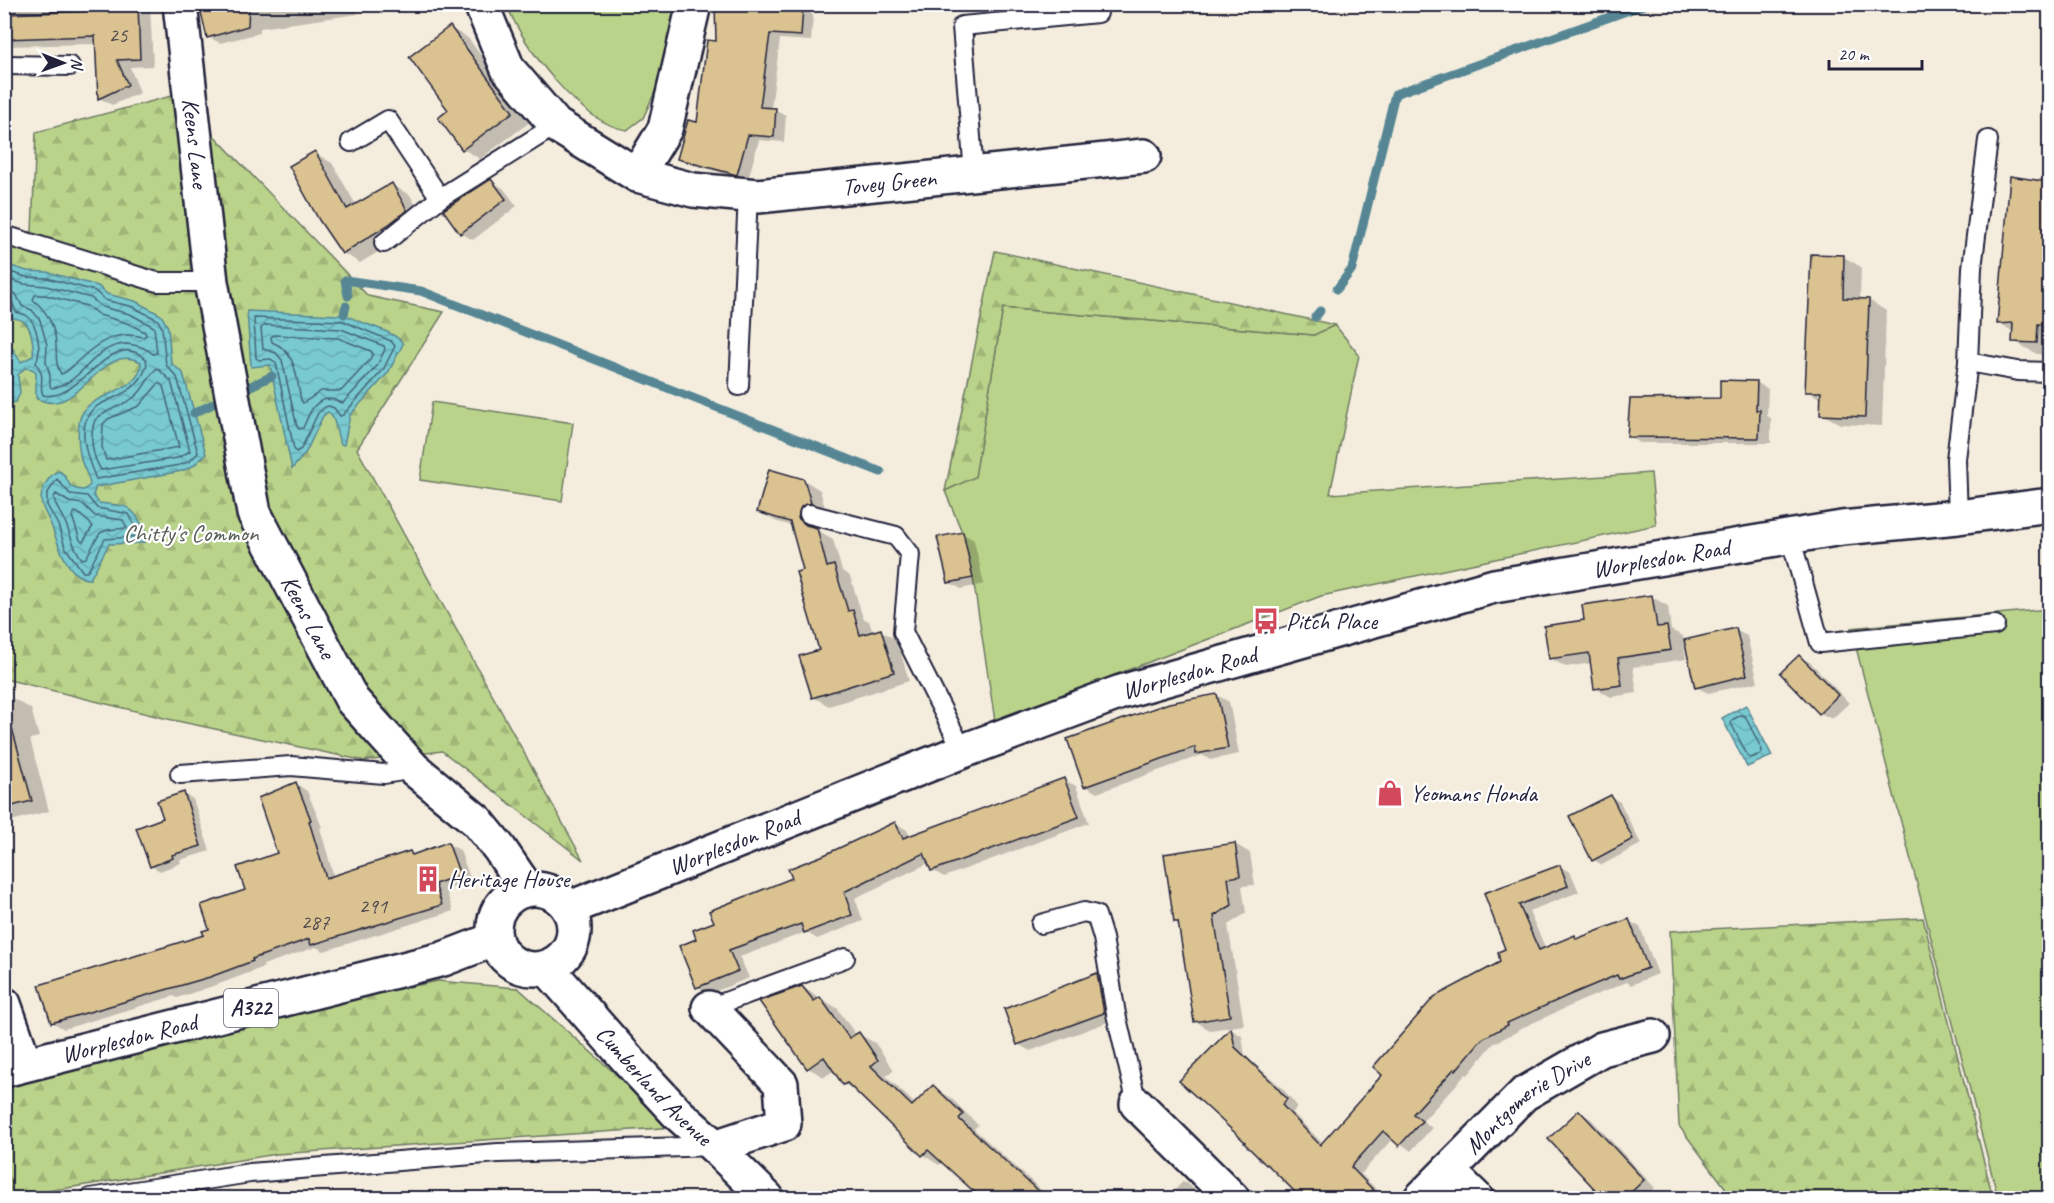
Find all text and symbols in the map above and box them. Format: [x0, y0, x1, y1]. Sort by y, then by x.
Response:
house number: 25 [109, 22, 129, 48]
north arrow [33, 33, 93, 93]
scale bar [1829, 33, 1922, 71]
text: 20 m [1838, 43, 1871, 65]
text: N [67, 58, 87, 71]
street label: Keens Lane [176, 97, 216, 192]
street label: Tovey Green [841, 163, 939, 202]
park label: Chitty's Common [123, 518, 260, 548]
street label: Worplesdon Road [1590, 531, 1735, 584]
street label: Keens Lane [274, 570, 344, 666]
bus stop icon: Pitch Place [1251, 606, 1281, 636]
place label: Pitch Place [1286, 606, 1379, 636]
street label: Worplesdon Road [1119, 638, 1263, 706]
shop icon: Yeomans Honda [1375, 778, 1405, 808]
place label: Yeomans Honda [1410, 778, 1538, 808]
street label: Worplesdon Road [665, 801, 807, 882]
building icon: Heritage House [413, 864, 443, 894]
place label: Heritage House [448, 864, 571, 894]
house number: 291 [359, 893, 389, 919]
house number: 287 [301, 909, 331, 935]
road number: A322 [224, 989, 278, 1027]
street label: Worplesdon Road [58, 1006, 203, 1070]
street label: Cumberland Avenue [590, 1019, 720, 1154]
street label: Montgomerie Drive [1458, 1043, 1597, 1160]

